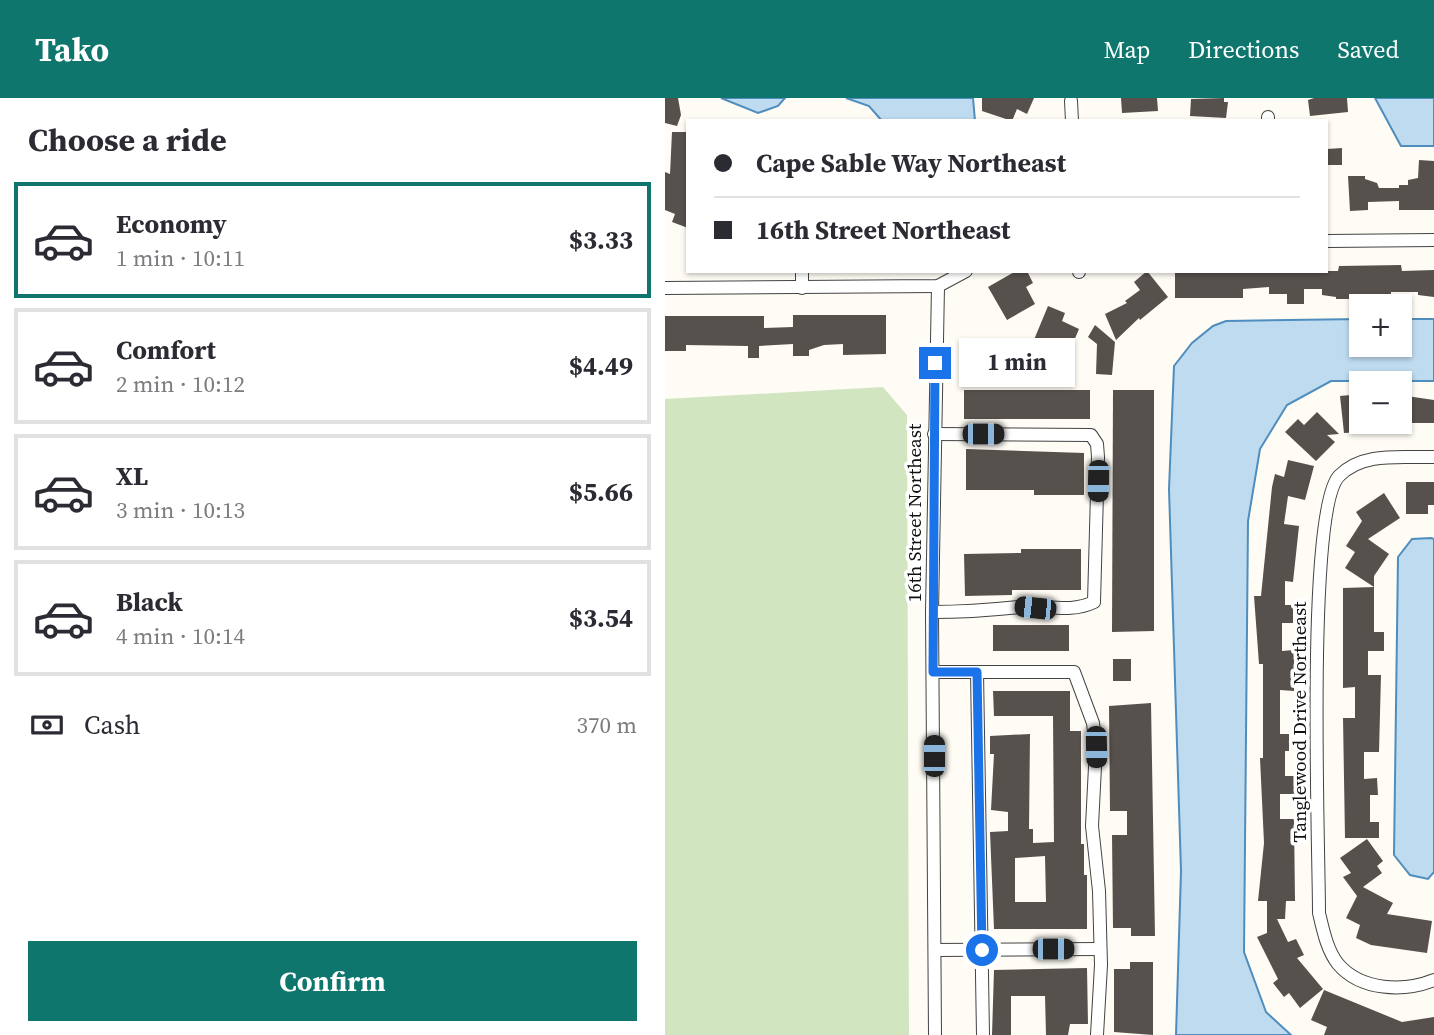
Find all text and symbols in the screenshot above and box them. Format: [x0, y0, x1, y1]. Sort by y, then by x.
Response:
text: Tako [35, 27, 109, 72]
text: Map [1103, 33, 1150, 66]
text: Directions [1188, 33, 1299, 66]
text: Saved [1337, 33, 1399, 66]
text: Choose a ride [28, 118, 227, 162]
text: Cape Sable Way Northeast [756, 145, 1066, 181]
text: Economy [116, 206, 227, 242]
icon: car [32, 209, 95, 272]
text: 16th Street Northeast [756, 212, 1010, 248]
text: $3.33 [569, 222, 633, 258]
text: 1 min · 10:11 [116, 242, 245, 274]
map controls [1349, 294, 1412, 434]
button: + [1349, 294, 1412, 357]
text: Comfort [116, 332, 216, 368]
icon: car [32, 335, 95, 398]
callout: 1 min [959, 338, 1075, 388]
text: 1 min [987, 346, 1047, 378]
route end [919, 347, 951, 379]
text: $4.49 [569, 348, 633, 384]
text: 2 min · 10:12 [116, 368, 245, 400]
button: − [1349, 371, 1412, 434]
street label: 16th Street Northeast [901, 423, 927, 602]
car [963, 424, 1005, 445]
text: XL [116, 458, 148, 494]
car [1088, 460, 1109, 502]
icon: car [32, 461, 95, 524]
text: $5.66 [569, 474, 633, 510]
text: 3 min · 10:13 [116, 494, 245, 526]
text: Black [116, 584, 183, 620]
icon: car [32, 587, 95, 650]
car [1014, 595, 1057, 621]
text: $3.54 [569, 600, 633, 636]
street label: Tanglewood Drive Northeast [1286, 601, 1312, 842]
text: 4 min · 10:14 [116, 620, 245, 652]
icon: cash [28, 706, 66, 744]
text: Cash [84, 707, 140, 743]
text: 370 m [576, 709, 637, 741]
car [1086, 726, 1107, 768]
car [924, 735, 945, 777]
route start [966, 934, 998, 966]
car [1033, 939, 1075, 960]
button: Confirm [28, 941, 637, 1021]

